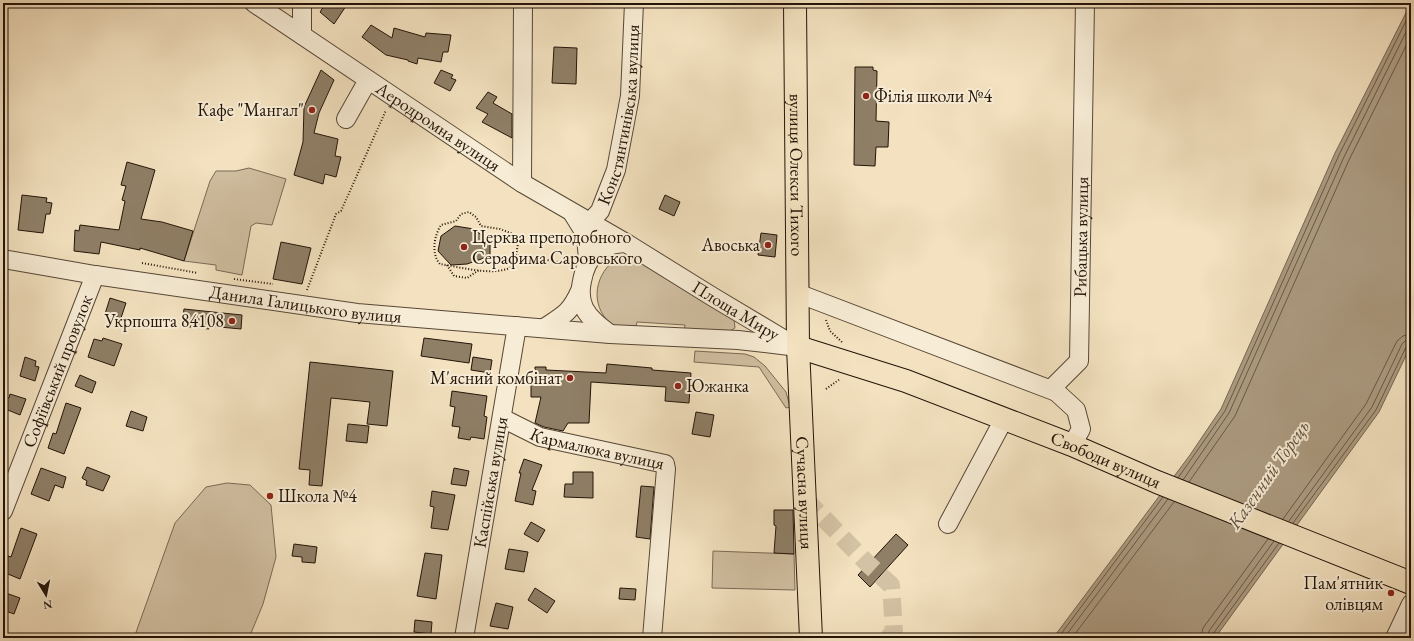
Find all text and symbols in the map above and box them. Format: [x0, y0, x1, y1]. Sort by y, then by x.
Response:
street label: Констянтинівська вулиця [592, 24, 644, 208]
street label: Аеродромна вулиця [371, 76, 505, 176]
place label: Філія школи №4 [874, 84, 992, 107]
marker: Філія школи №4 [861, 91, 871, 101]
street label: вулиця Олекси Тихого [785, 94, 809, 256]
place label: Кафе "Мангал" [197, 98, 304, 121]
marker: Кафе "Мангал" [307, 105, 317, 115]
street label: Рибацька вулиця [1068, 176, 1093, 297]
place label: Церква преподобного Серафима Саровського [472, 225, 642, 269]
place label: Авоська [700, 233, 761, 256]
marker: Авоська [763, 240, 773, 250]
marker: Церква преподобного Серафима Саровського [459, 242, 469, 252]
street label: Площа Миру [688, 275, 784, 345]
street label: Данила Галицького вулиця [208, 280, 403, 328]
street label: Софіївський провулок [17, 291, 97, 451]
place label: Укрпошта 84108 [103, 309, 224, 332]
marker: Укрпошта 84108 [227, 316, 237, 326]
place label: М'ясний комбінат [430, 366, 563, 389]
marker: М'ясний комбінат [565, 373, 575, 383]
place label: Южанка [686, 374, 750, 397]
marker: Южанка [673, 381, 683, 391]
street label: Каспійська вулиця [468, 415, 512, 549]
water label: Казенний Торець [1221, 415, 1315, 534]
street label: Кармалюка вулиця [526, 422, 667, 475]
street label: Свободи вулиця [1047, 426, 1165, 493]
street label: Сучасна вулиця [791, 436, 819, 550]
place label: Школа №4 [278, 484, 357, 507]
marker: Школа №4 [265, 491, 275, 501]
place label: Пам'ятник олівцям [1303, 571, 1384, 615]
north arrow [26, 575, 66, 615]
marker: Пам'ятник олівцям [1386, 588, 1396, 598]
text: N [42, 597, 53, 613]

